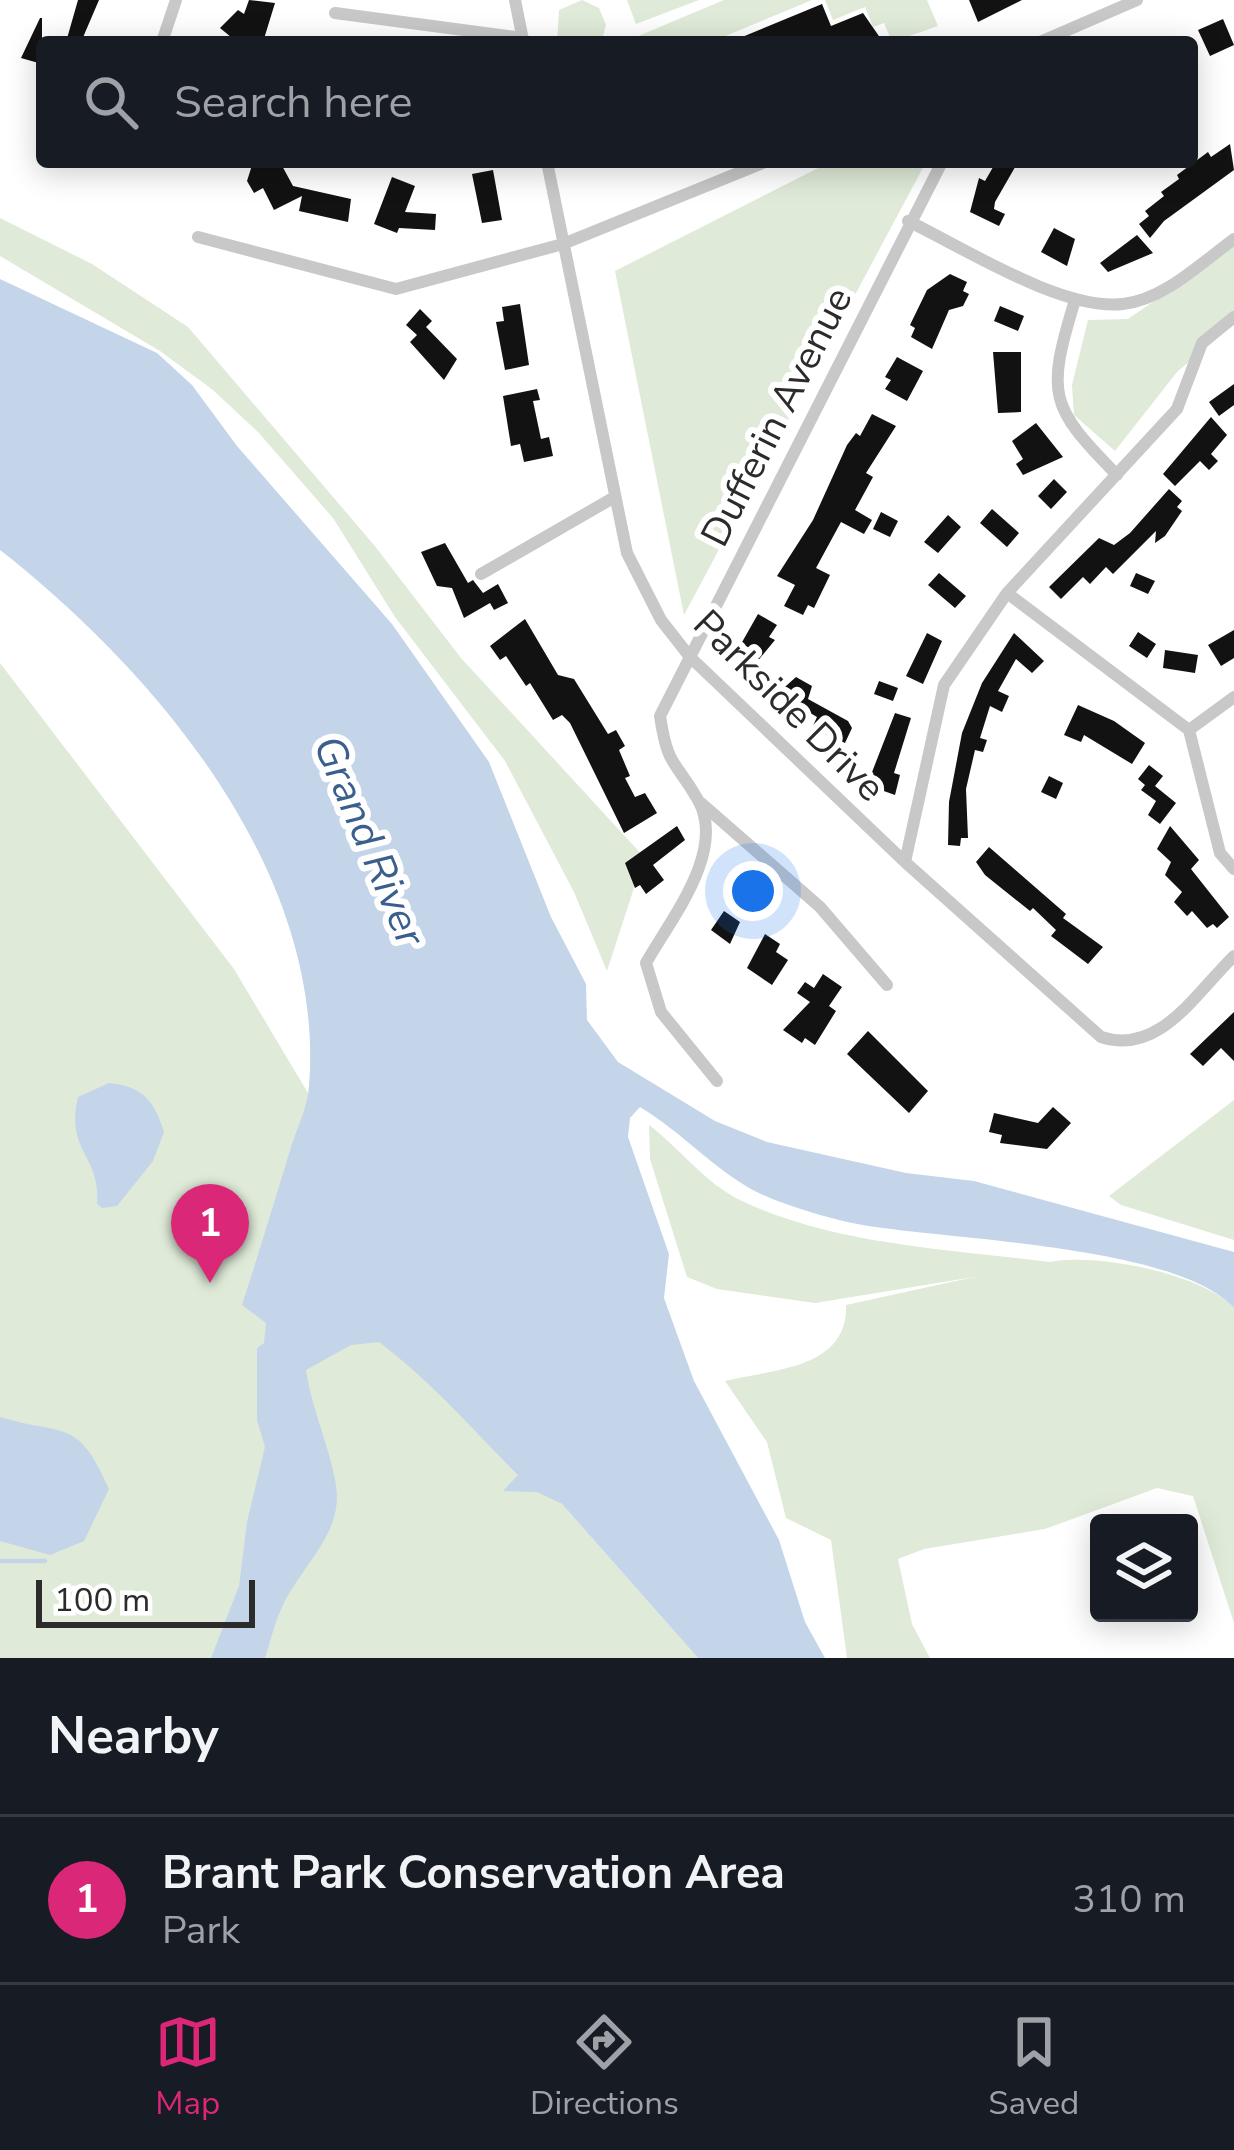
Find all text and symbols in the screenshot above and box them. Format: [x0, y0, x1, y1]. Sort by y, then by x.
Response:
search box [36, 36, 1198, 168]
icon: search [78, 69, 144, 135]
text: Search here [174, 72, 413, 133]
street label: Dufferin Avenue [689, 278, 865, 556]
street label: Parkside Drive [681, 598, 897, 814]
water label: Grand River [299, 727, 439, 956]
your location [723, 861, 783, 921]
pin: 1 [171, 1184, 249, 1283]
map controls [1090, 1514, 1198, 1622]
button: layers [1090, 1514, 1198, 1622]
scale bar [36, 1574, 255, 1627]
text: 100 m [54, 1578, 150, 1623]
text: Nearby [48, 1701, 219, 1771]
text: Brant Park Conservation Area [162, 1843, 785, 1904]
text: 1 [75, 1873, 99, 1926]
text: 310 m [1072, 1873, 1186, 1926]
text: Park [162, 1904, 240, 1957]
tab: Map [155, 2009, 221, 2126]
tab: Directions [530, 2009, 679, 2126]
tab: Saved [988, 2009, 1079, 2126]

